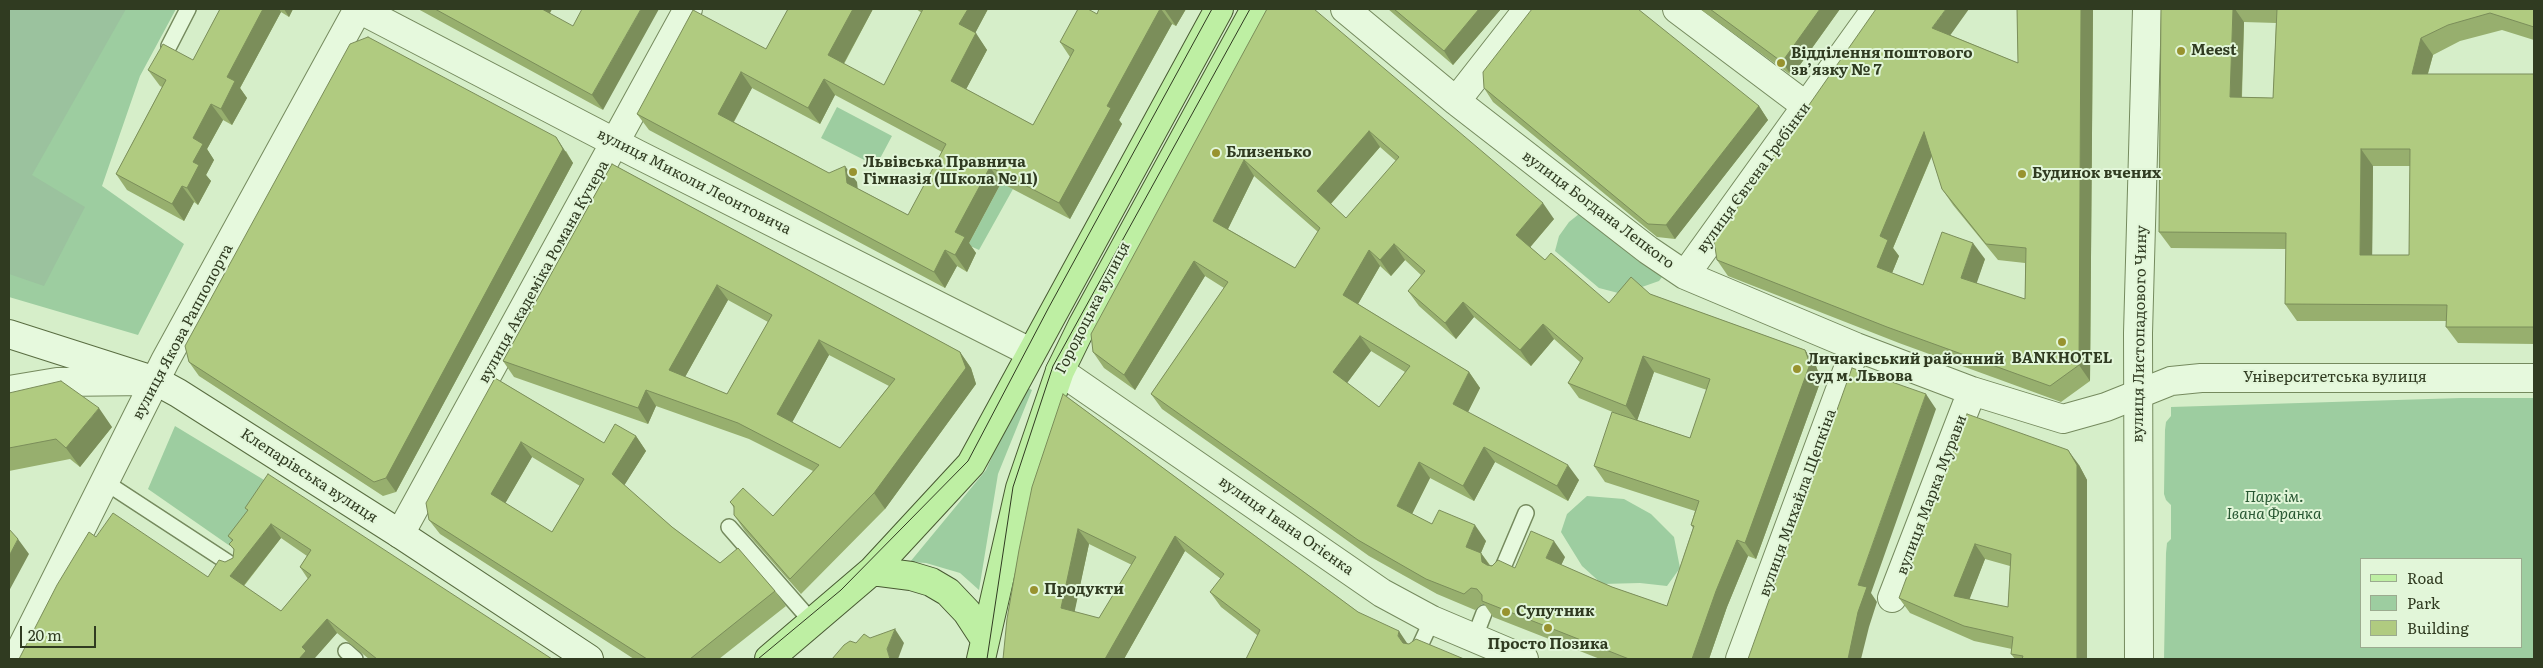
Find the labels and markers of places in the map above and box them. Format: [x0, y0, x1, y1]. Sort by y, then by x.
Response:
place label: Meest [2191, 42, 2236, 60]
place label: Відділення поштового зв’язку № 7 [1791, 45, 1973, 80]
marker: Meest [2175, 45, 2187, 57]
marker: Відділення поштового зв’язку № 7 [1775, 57, 1787, 69]
place label: Близенько [1226, 144, 1312, 162]
marker: Близенько [1210, 147, 1222, 159]
place label: Львівська Правнича Гімназія (Школа № 11) [863, 154, 1038, 189]
place label: Будинок вчених [2032, 165, 2161, 183]
marker: Львівська Правнича Гімназія (Школа № 11) [847, 166, 859, 178]
marker: Будинок вчених [2016, 168, 2028, 180]
marker: BANKHOTEL [2056, 336, 2068, 348]
place label: BANKHOTEL [2012, 350, 2112, 368]
place label: Личаківський районний суд м. Львова [1807, 351, 2004, 386]
marker: Личаківський районний суд м. Львова [1791, 363, 1803, 375]
place label: Продукти [1044, 581, 1124, 599]
marker: Продукти [1028, 584, 1040, 596]
place label: Супутник [1516, 603, 1595, 621]
marker: Супутник [1500, 606, 1512, 618]
marker: Просто Позика [1542, 622, 1554, 634]
place label: Просто Позика [1488, 636, 1608, 654]

